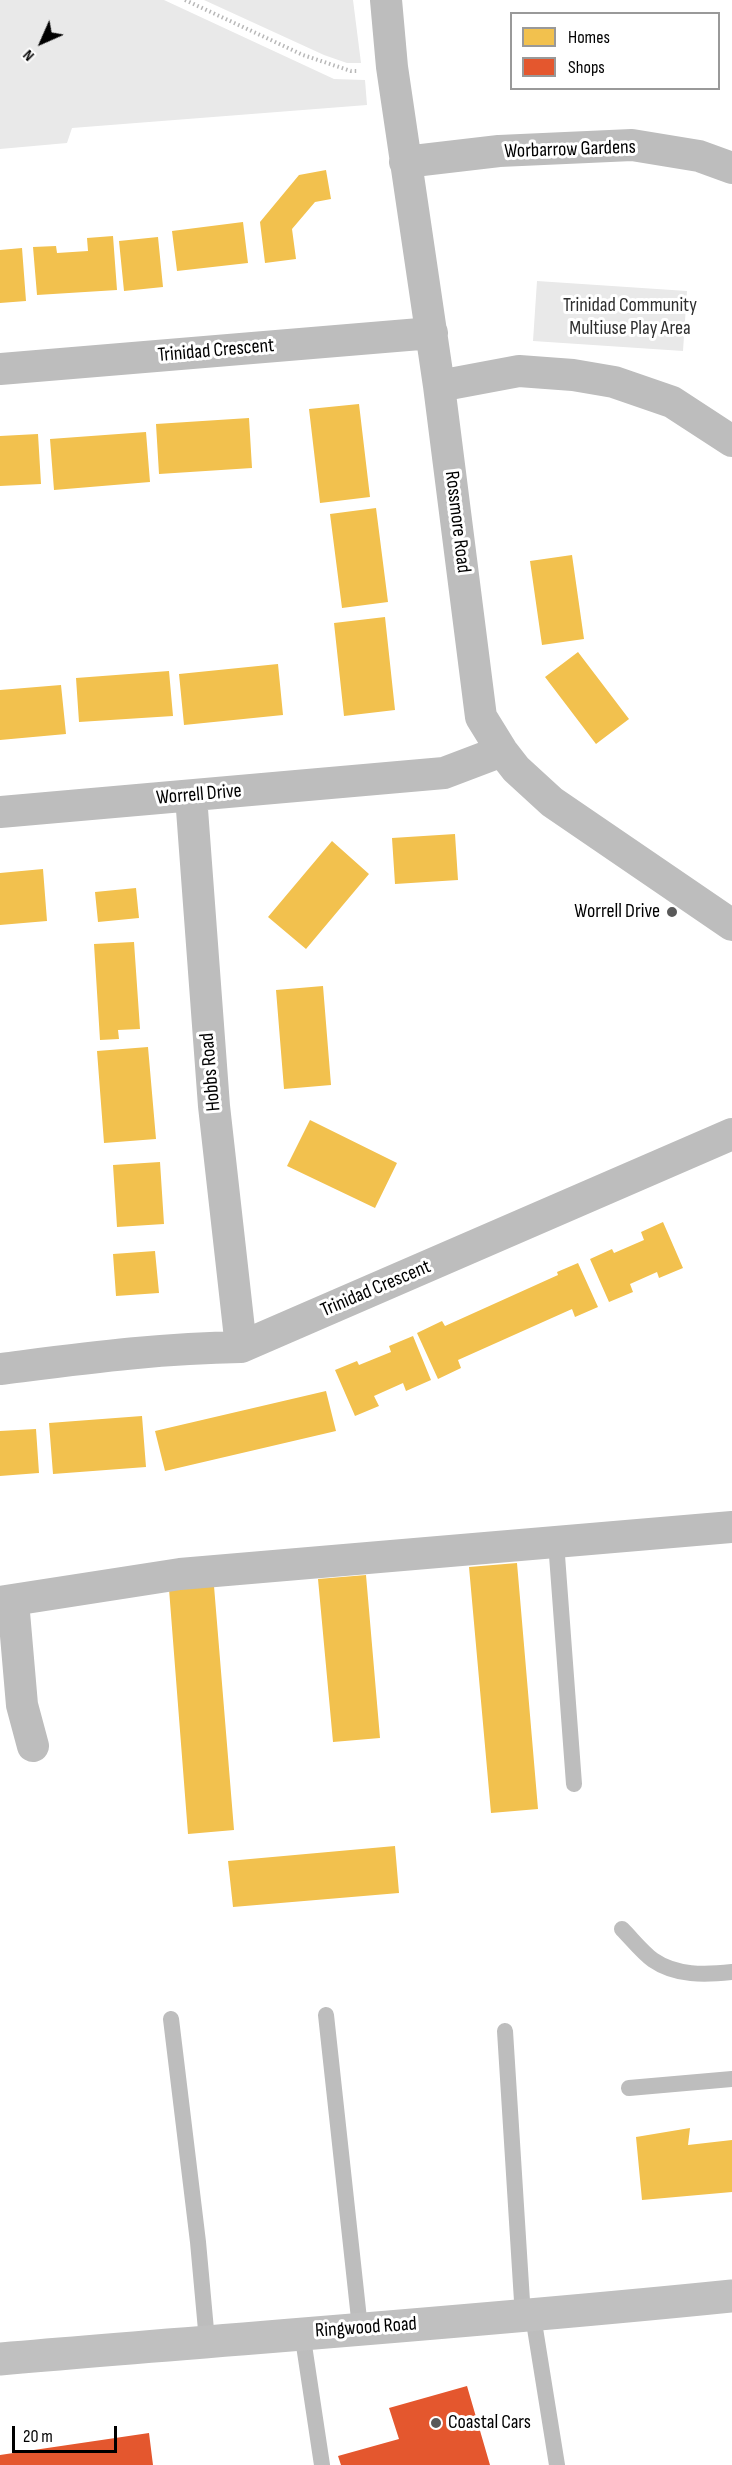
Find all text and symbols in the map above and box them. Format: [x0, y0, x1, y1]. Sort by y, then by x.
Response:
north arrow [12, 12, 72, 72]
legend [510, 12, 720, 90]
text: Homes [568, 27, 610, 48]
text: N [19, 45, 39, 65]
text: Shops [568, 57, 605, 78]
street label: Worbarrow Gardens [504, 136, 636, 164]
park label: Trinidad Community Multiuse Play Area [563, 294, 697, 341]
street label: Trinidad Crescent [157, 334, 275, 368]
street label: Rossmore Road [439, 470, 475, 574]
street label: Worrell Drive [155, 779, 243, 811]
place label: Worrell Drive [574, 900, 660, 924]
marker: Worrell Drive [665, 905, 679, 919]
street label: Hobbs Road [196, 1032, 226, 1112]
street label: Trinidad Crescent [317, 1255, 435, 1323]
street label: Ringwood Road [314, 2312, 418, 2344]
place label: Coastal Cars [448, 2411, 531, 2435]
scale bar [15, 2414, 120, 2452]
marker: Coastal Cars [429, 2416, 443, 2430]
text: 20 m [23, 2426, 53, 2447]

